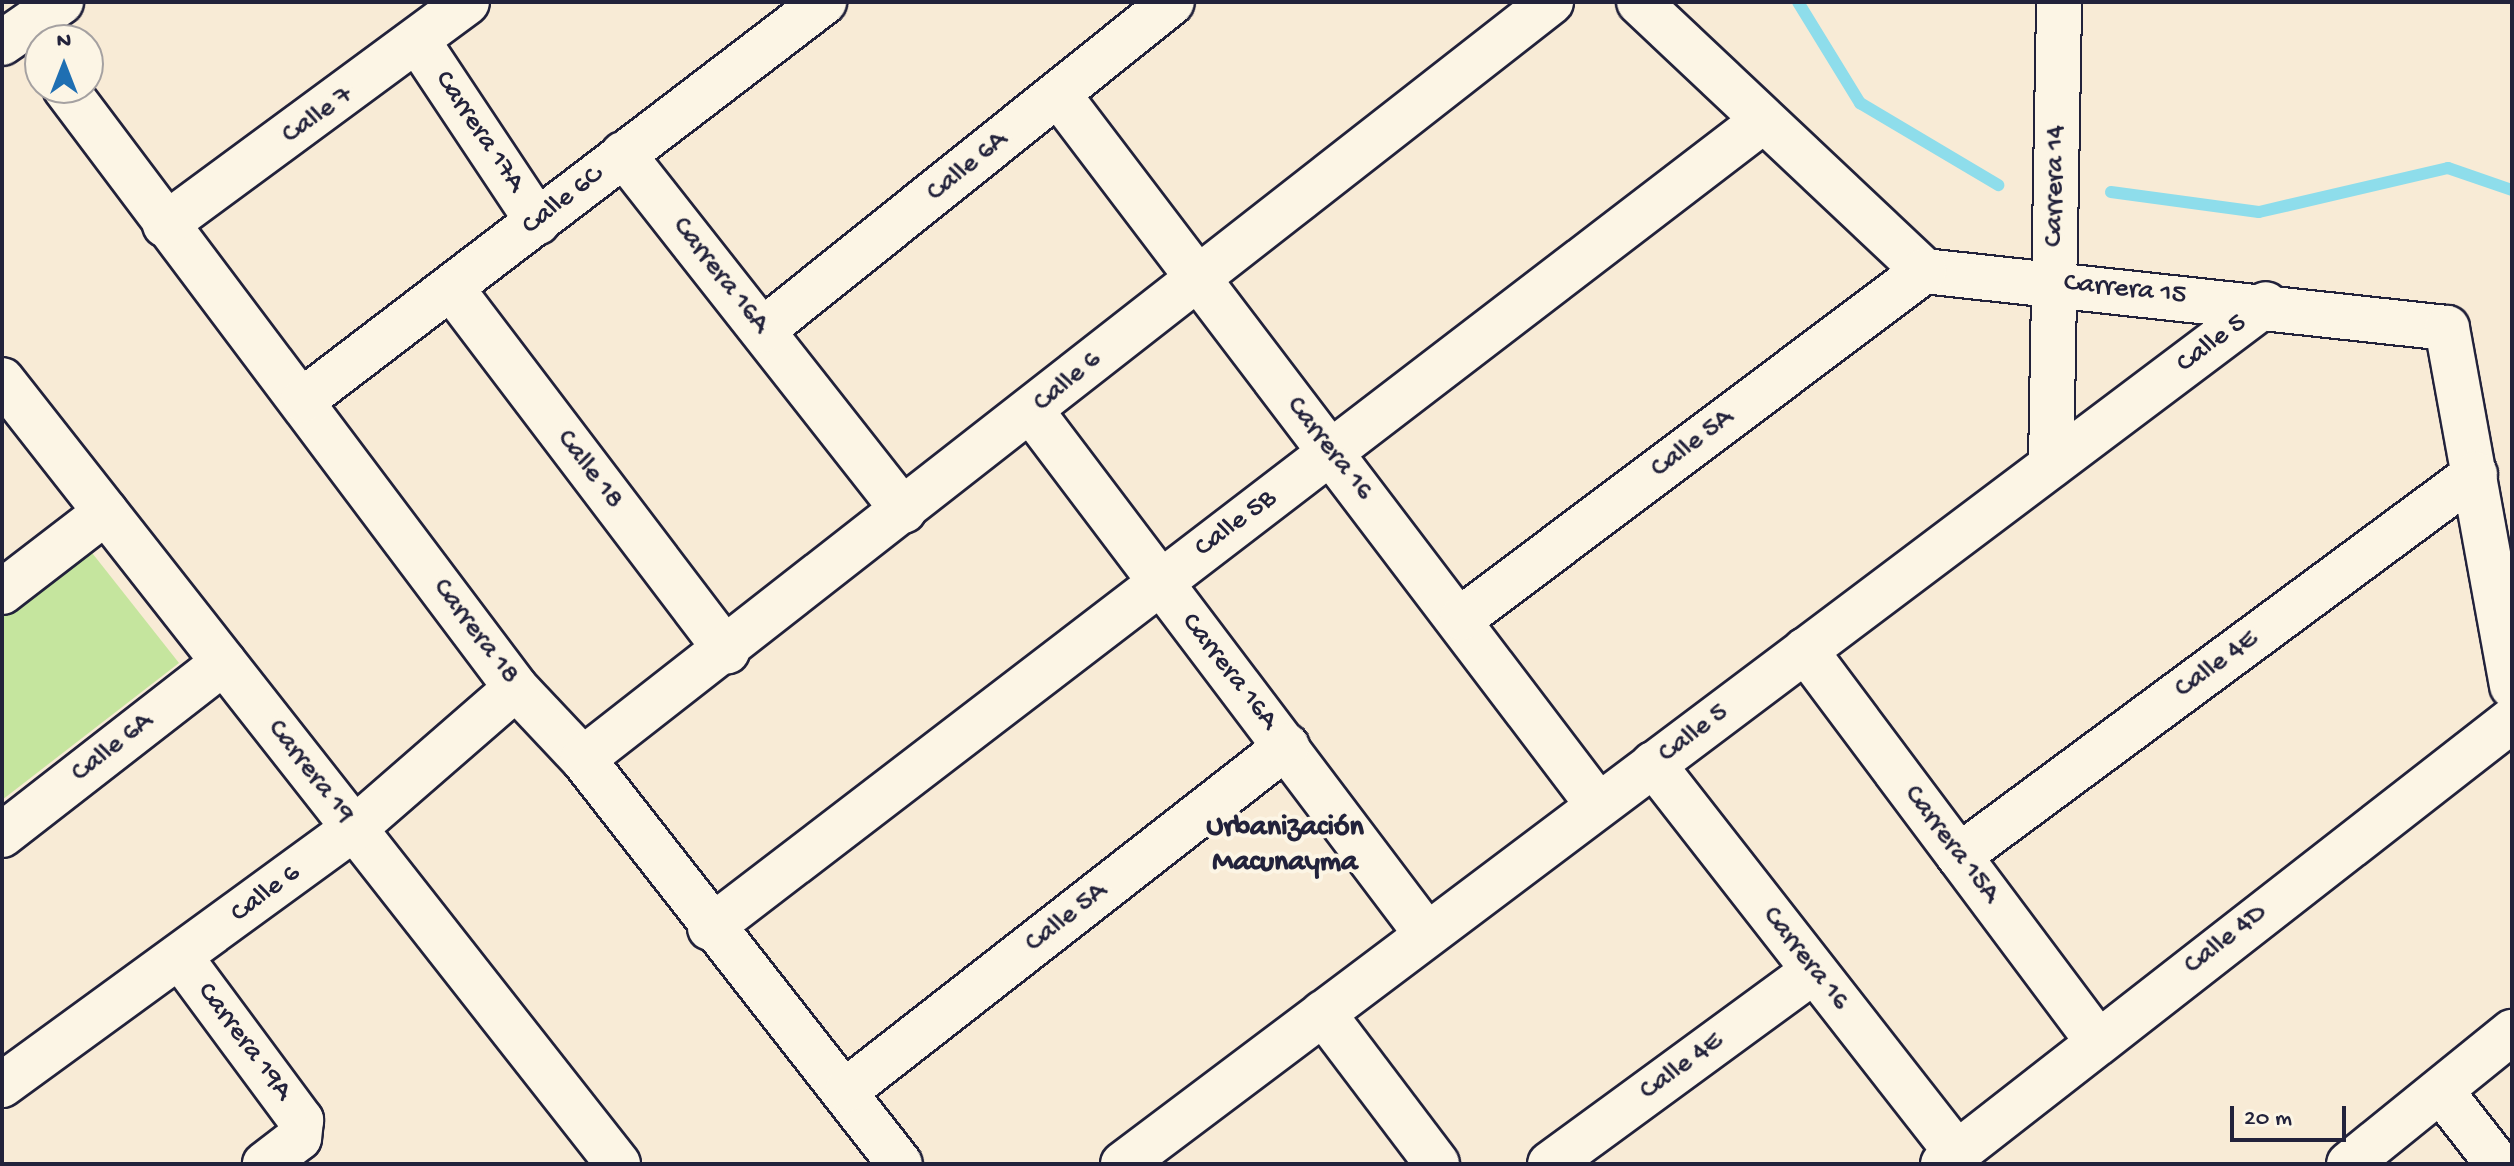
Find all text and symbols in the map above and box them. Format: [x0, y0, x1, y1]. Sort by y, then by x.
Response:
north arrow [24, 24, 104, 104]
text: N [57, 29, 71, 55]
street label: Carrera 17A [426, 65, 532, 199]
street label: Calle 7 [276, 80, 360, 152]
street label: Calle 6A [921, 124, 1015, 210]
street label: Carrera 14 [2038, 125, 2074, 247]
street label: Calle 6C [516, 159, 610, 243]
street label: Carrera 16A [664, 211, 776, 341]
street label: Carrera 15 [2062, 267, 2188, 313]
street label: Calle 5 [2170, 307, 2254, 381]
street label: Calle 6 [1027, 344, 1109, 420]
street label: Carrera 16 [1278, 390, 1380, 508]
street label: Calle 5A [1645, 402, 1741, 486]
street label: Calle 18 [548, 424, 630, 516]
street label: Calle 5B [1189, 483, 1283, 565]
street label: Carrera 18 [424, 572, 526, 692]
street label: Carrera 16A [1173, 607, 1285, 737]
street label: Calle 4E [2169, 624, 2265, 706]
street label: Calle 5 [1652, 697, 1736, 771]
street label: Calle 6A [65, 706, 161, 790]
street label: Carrera 19 [259, 713, 361, 831]
street label: Carrera 15A [1896, 779, 2006, 911]
district label: Urbanización Macunayma [1206, 811, 1364, 882]
street label: Calle 6 [225, 857, 307, 931]
street label: Calle 5A [1019, 875, 1115, 961]
street label: Calle 4D [2178, 897, 2274, 983]
street label: Carrera 16 [1754, 900, 1856, 1018]
street label: Carrera 19A [189, 976, 299, 1108]
street label: Calle 4E [1634, 1026, 1730, 1108]
scale bar [2234, 1090, 2350, 1140]
text: 20 m [2244, 1105, 2292, 1134]

